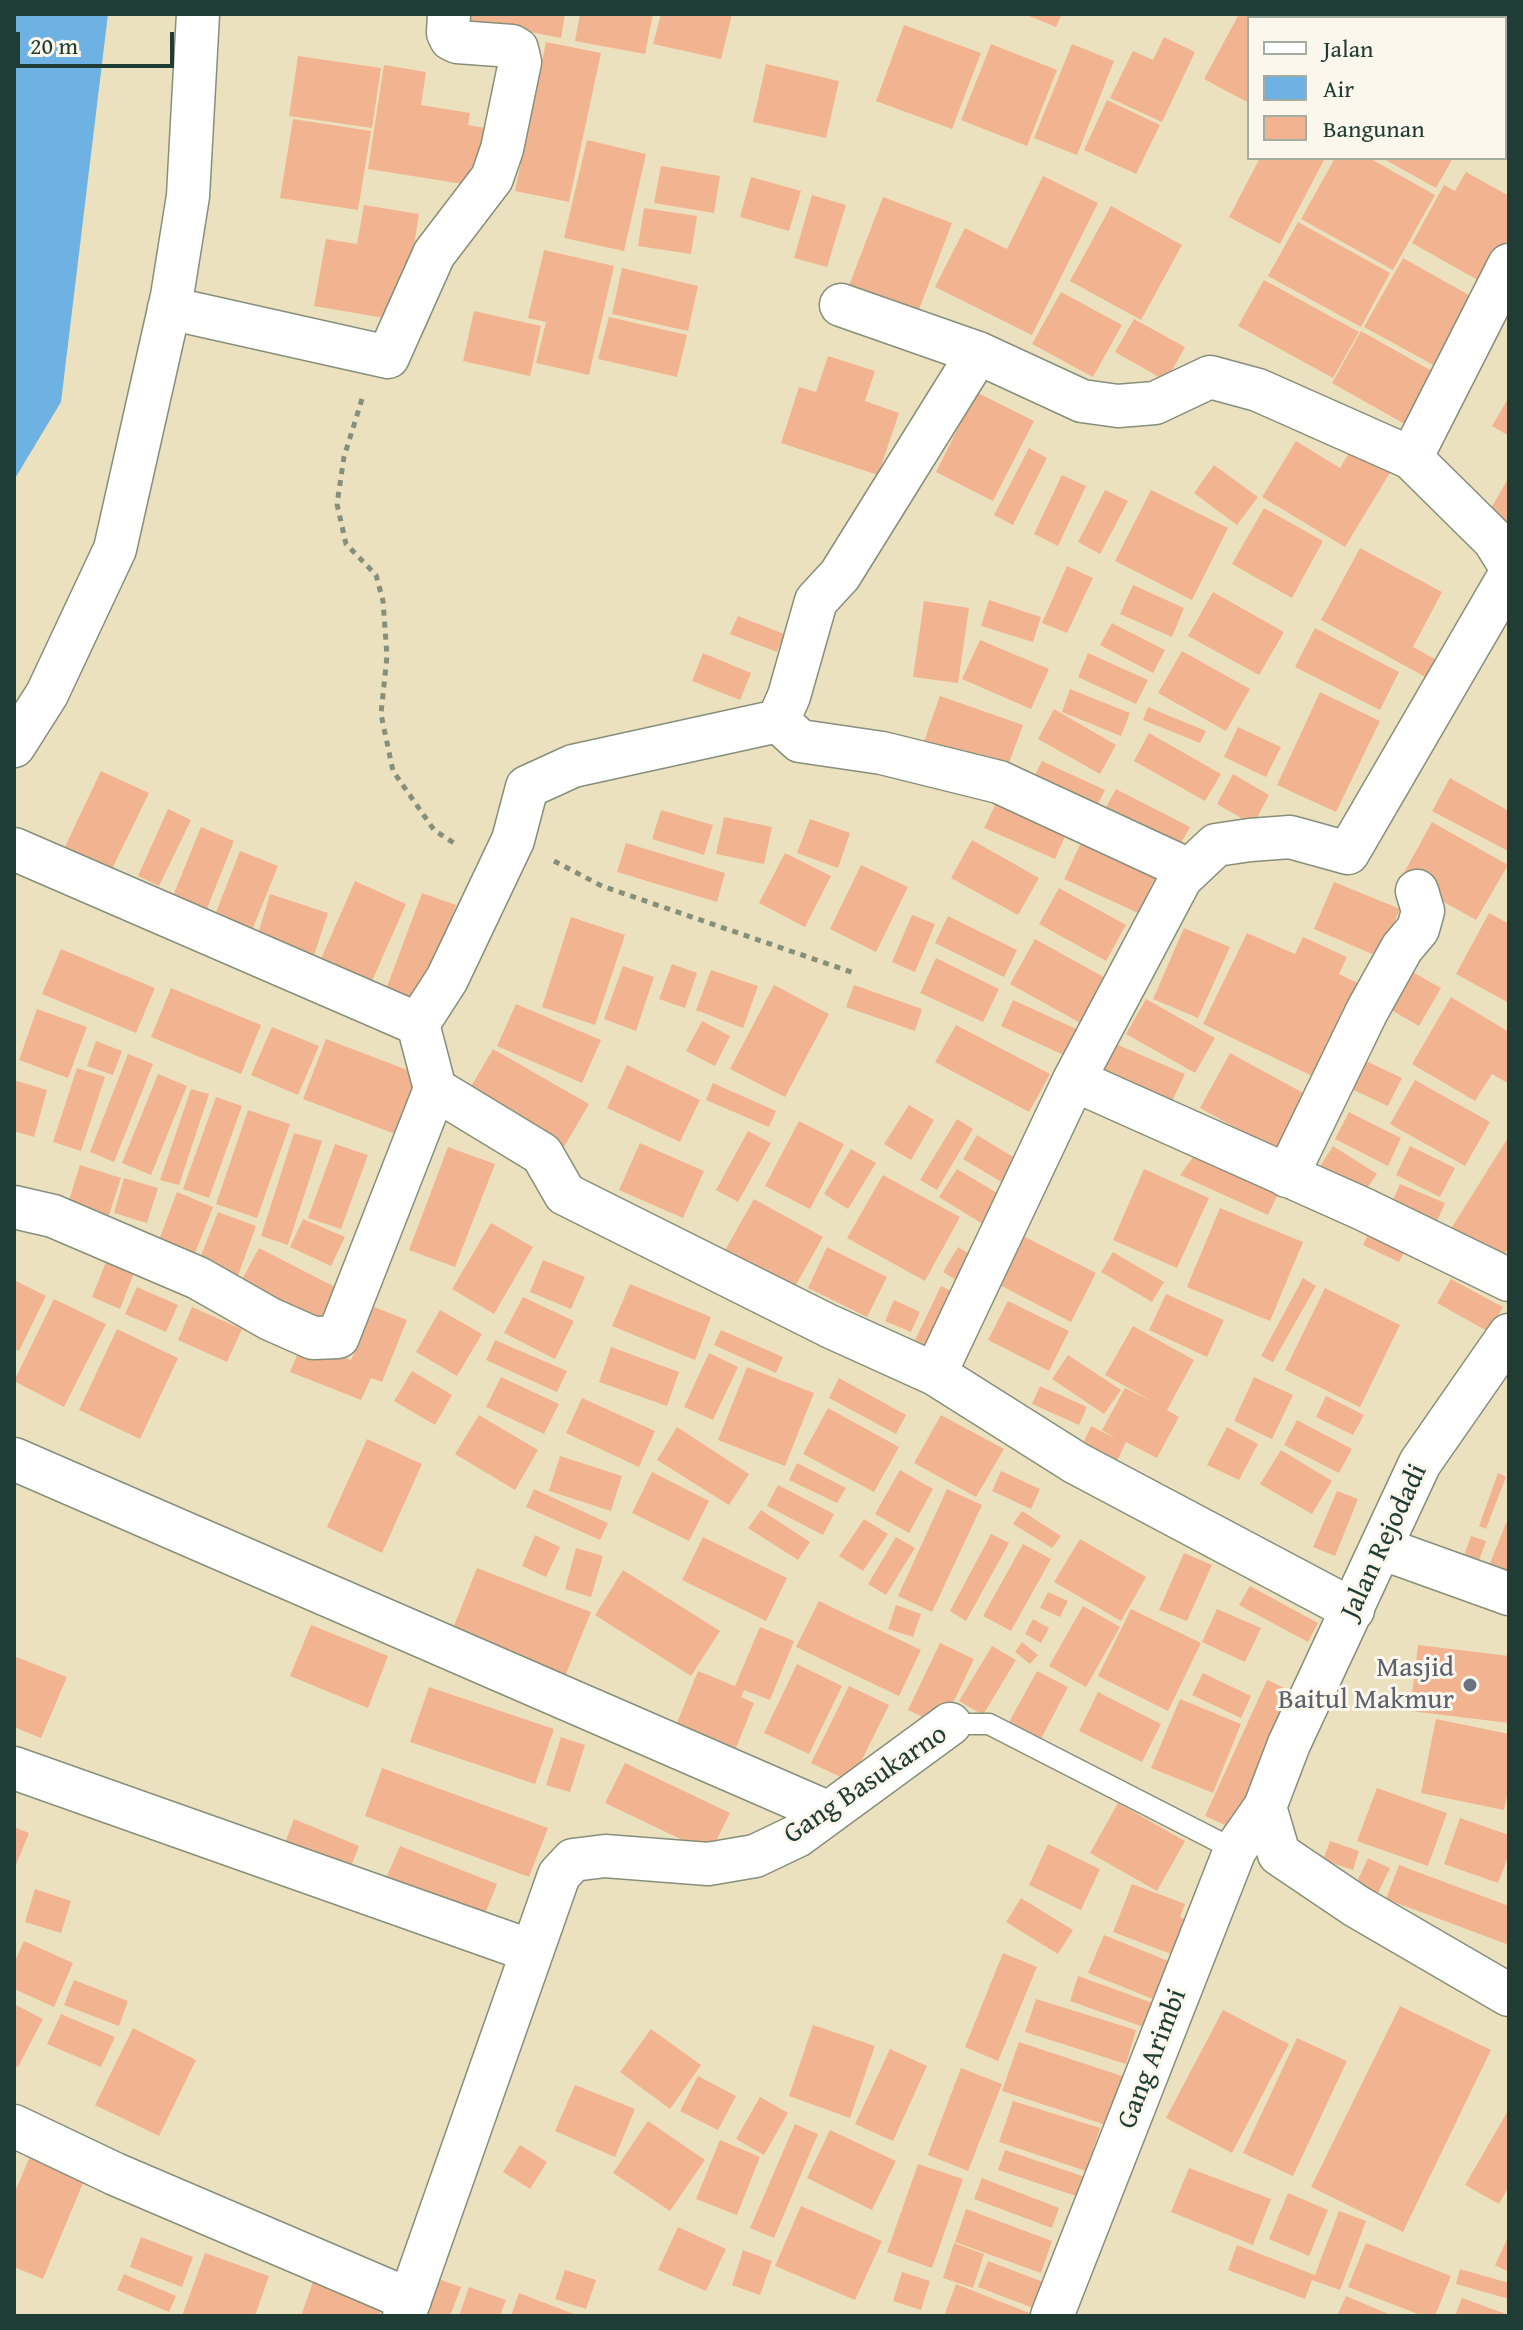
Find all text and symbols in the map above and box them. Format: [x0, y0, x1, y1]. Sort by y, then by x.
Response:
scale bar [20, 16, 178, 66]
legend [1247, 16, 1507, 160]
text: 20 m [30, 28, 78, 63]
text: Jalan [1323, 31, 1373, 66]
text: Air [1323, 71, 1354, 106]
text: Bangunan [1323, 111, 1425, 146]
street label: Jalan Rejodadi [1334, 1459, 1436, 1625]
place label: Masjid Baitul Makmur [1278, 1652, 1454, 1718]
marker: Masjid Baitul Makmur [1461, 1676, 1479, 1694]
street label: Gang Basukarno [778, 1718, 954, 1852]
street label: Gang Arimbi [1111, 1984, 1195, 2134]

